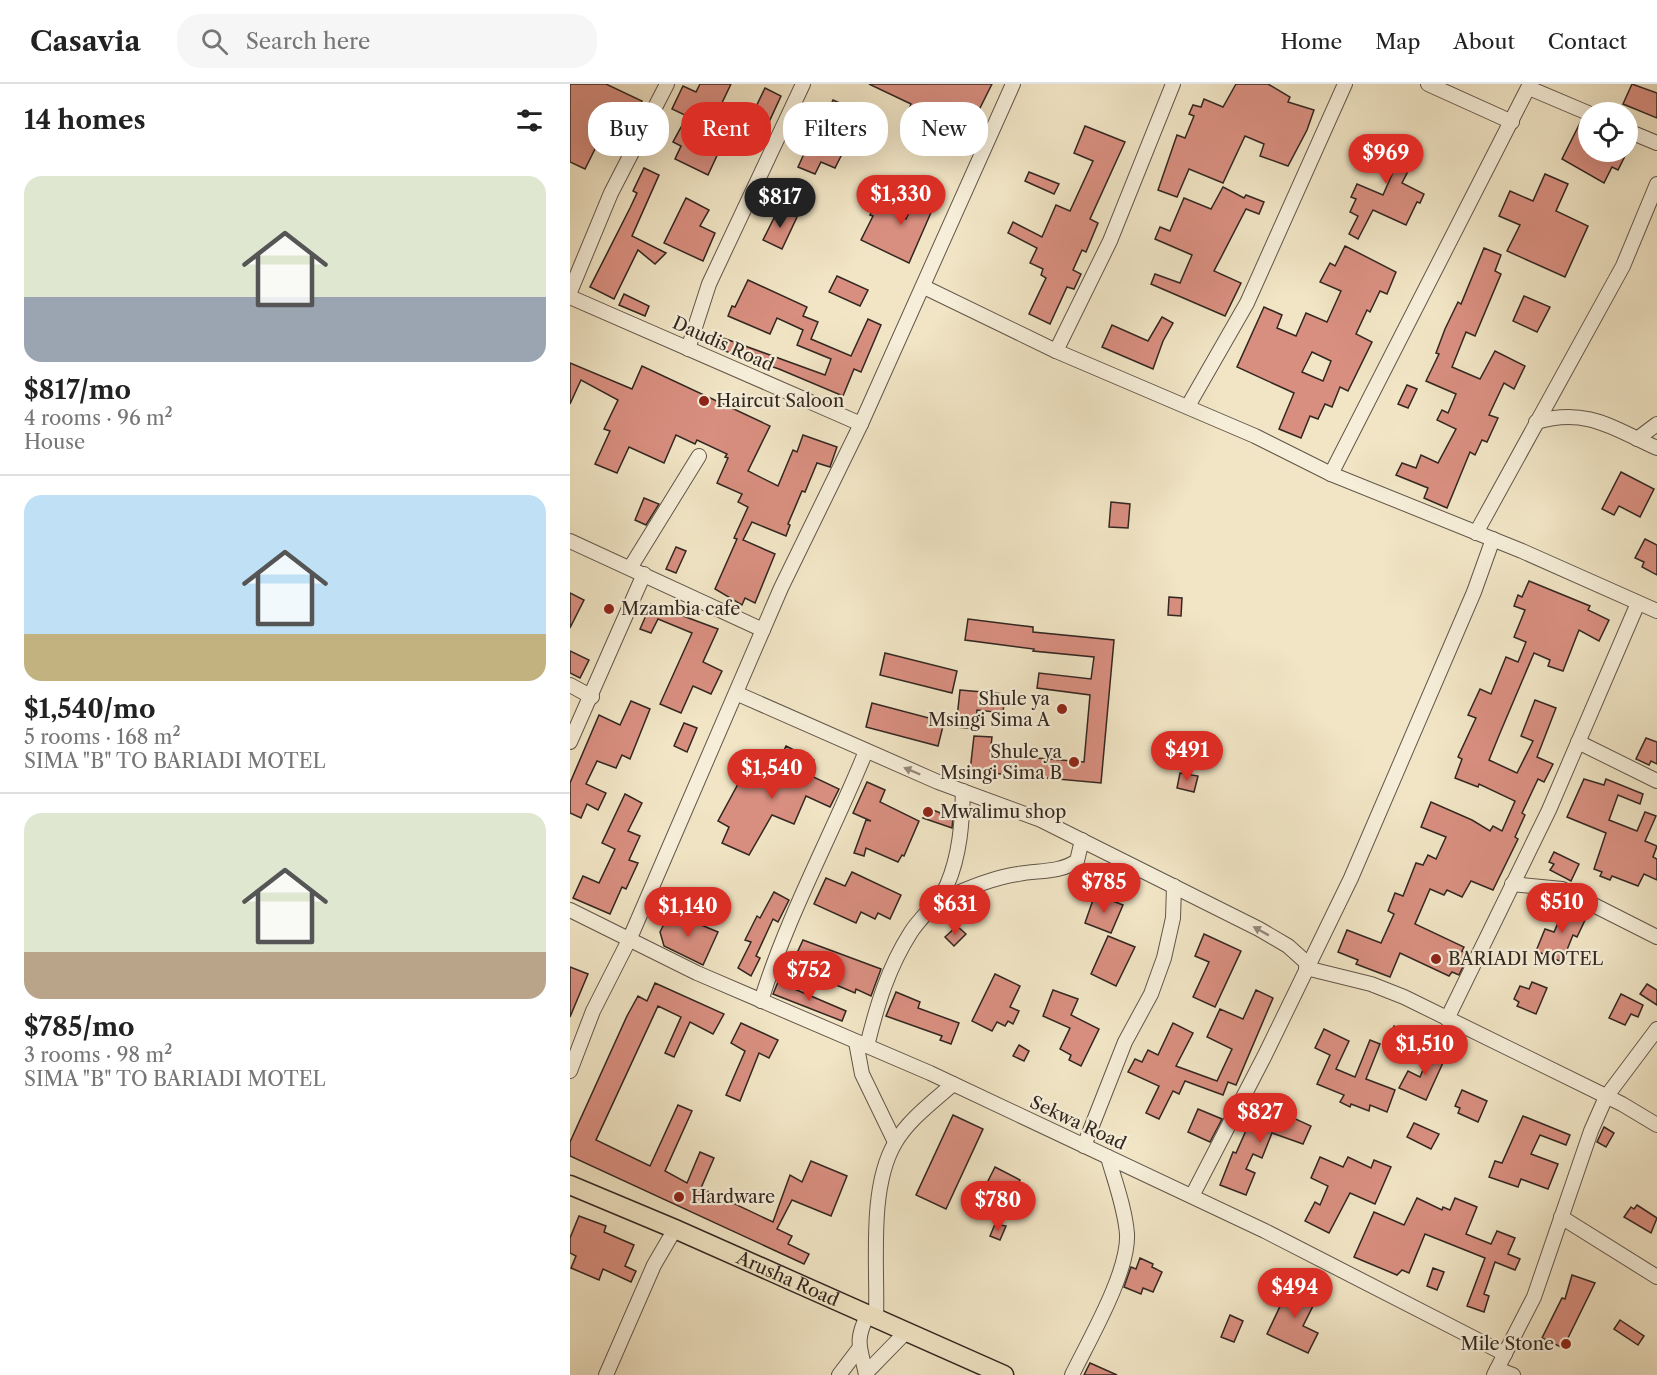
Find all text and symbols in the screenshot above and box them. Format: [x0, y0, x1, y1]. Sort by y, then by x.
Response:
search box [177, 14, 597, 68]
text: Casavia [30, 24, 141, 58]
icon: search [198, 25, 231, 58]
text: Search here [246, 28, 370, 55]
text: Home [1281, 29, 1342, 54]
text: Map [1375, 29, 1420, 54]
text: About [1453, 29, 1515, 54]
text: Contact [1548, 29, 1627, 54]
chip: Buy [588, 102, 669, 156]
chip: Rent [681, 102, 771, 156]
chip: Filters [783, 102, 888, 156]
chip: New [900, 102, 988, 156]
map controls [1578, 102, 1638, 162]
button: locate [1578, 102, 1638, 162]
text: 14 homes [24, 104, 146, 136]
icon: filters [513, 104, 546, 137]
pin: $969 [1350, 134, 1422, 185]
text: $969 [1363, 141, 1410, 165]
pin: $1,330 [852, 175, 950, 226]
pin: $817 [744, 178, 816, 229]
text: $1,330 [870, 182, 932, 206]
text: $817 [759, 185, 801, 209]
icon: home [231, 215, 339, 323]
street label: Daudis Road [669, 312, 777, 376]
text: $817/mo [24, 374, 131, 406]
place label: Haircut Saloon [716, 390, 844, 412]
marker: Haircut Saloon [697, 394, 711, 408]
text: 4 rooms · 96 m² [24, 406, 173, 430]
text: House [24, 430, 85, 454]
icon: home [231, 534, 339, 642]
place label: Mzambia cafe [621, 598, 740, 620]
marker: Mzambia cafe [602, 602, 616, 616]
place label: Shule ya Msingi Sima A [928, 688, 1051, 731]
text: $1,540/mo [24, 693, 155, 725]
marker: Shule ya Msingi Sima A [1055, 702, 1069, 716]
text: 5 rooms · 168 m² [24, 725, 181, 749]
pin: $491 [1151, 731, 1223, 782]
text: $491 [1165, 738, 1209, 762]
place label: Shule ya Msingi Sima B [940, 741, 1062, 784]
text: SIMA "B" TO BARIADI MOTEL [24, 749, 326, 773]
pin: $1,540 [723, 749, 821, 800]
marker: Shule ya Msingi Sima B [1067, 755, 1081, 769]
text: $1,540 [741, 756, 803, 780]
one-way arrow [903, 765, 921, 775]
place label: Mwalimu shop [940, 801, 1066, 823]
marker: Mwalimu shop [921, 805, 935, 819]
icon: home [231, 852, 339, 960]
pin: $785 [1068, 863, 1140, 914]
text: $785 [1082, 870, 1126, 894]
pin: $510 [1526, 883, 1598, 934]
pin: $631 [919, 885, 991, 936]
pin: $1,140 [639, 887, 737, 938]
text: $510 [1540, 890, 1584, 914]
text: $631 [933, 892, 977, 916]
text: $1,140 [658, 894, 718, 918]
one-way arrow [1252, 926, 1269, 936]
place label: BARIADI MOTEL [1448, 948, 1604, 970]
pin: $752 [773, 951, 845, 1002]
marker: BARIADI MOTEL [1429, 952, 1443, 966]
text: $752 [787, 958, 831, 982]
text: $785/mo [24, 1011, 135, 1043]
pin: $1,510 [1376, 1025, 1474, 1076]
text: $1,510 [1396, 1032, 1454, 1056]
text: 3 rooms · 98 m² [24, 1043, 172, 1067]
text: SIMA "B" TO BARIADI MOTEL [24, 1067, 326, 1091]
street label: Sekwa Road [1026, 1091, 1130, 1155]
pin: $827 [1224, 1093, 1296, 1144]
text: $827 [1237, 1100, 1283, 1124]
pin: $780 [962, 1181, 1034, 1232]
place label: Hardware [691, 1186, 775, 1208]
text: $780 [975, 1188, 1021, 1212]
marker: Hardware [672, 1190, 686, 1204]
street label: Arusha Road [732, 1246, 842, 1311]
pin: $494 [1259, 1268, 1331, 1319]
text: $494 [1272, 1275, 1318, 1299]
place label: Mile Stone [1461, 1333, 1554, 1355]
marker: Mile Stone [1559, 1337, 1573, 1351]

